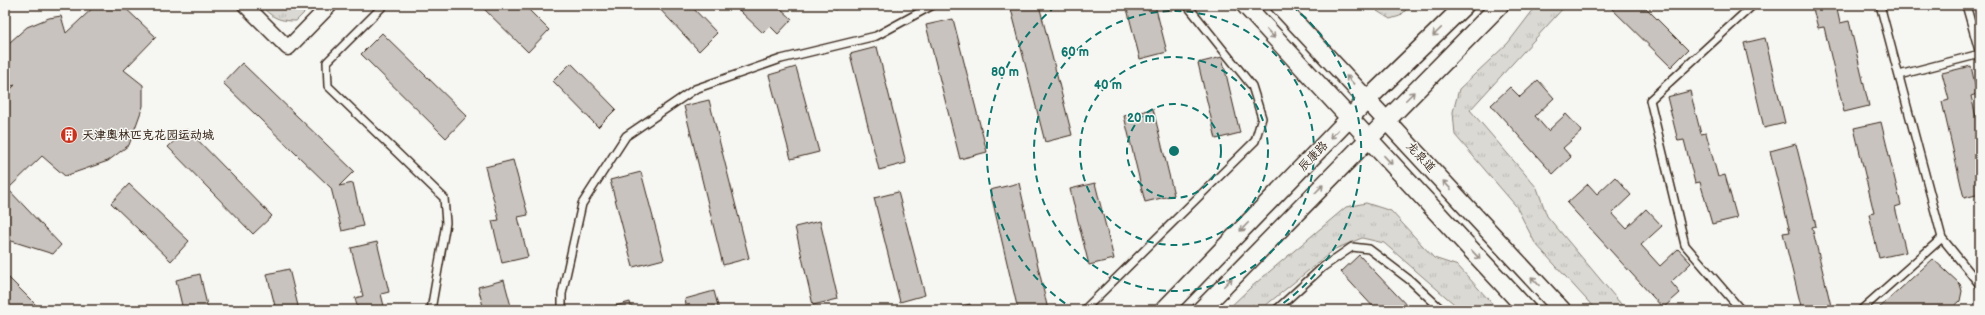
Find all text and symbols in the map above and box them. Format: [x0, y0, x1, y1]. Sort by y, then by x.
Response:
one-way arrow [1432, 27, 1442, 37]
one-way arrow [1267, 29, 1276, 39]
text: 60 m [1061, 45, 1089, 60]
text: 80 m [991, 65, 1019, 80]
one-way arrow [1345, 75, 1354, 85]
text: 40 m [1094, 78, 1122, 93]
one-way arrow [1405, 91, 1414, 101]
text: 20 m [1127, 111, 1155, 126]
building icon: 天津奥林匹克花园运动城 [59, 125, 79, 145]
place label: 天津奥林匹克花园运动城 [82, 128, 214, 143]
one-way arrow [1330, 129, 1339, 139]
street label: 辰康路 [1295, 138, 1331, 175]
street label: 龙泉道 [1403, 139, 1438, 176]
centre of rings [1167, 144, 1181, 158]
one-way arrow [1383, 155, 1393, 165]
one-way arrow [1443, 180, 1452, 191]
one-way arrow [1314, 184, 1323, 194]
one-way arrow [1239, 222, 1249, 232]
one-way arrow [1472, 250, 1481, 261]
one-way arrow [1531, 276, 1540, 286]
one-way arrow [1223, 277, 1233, 287]

